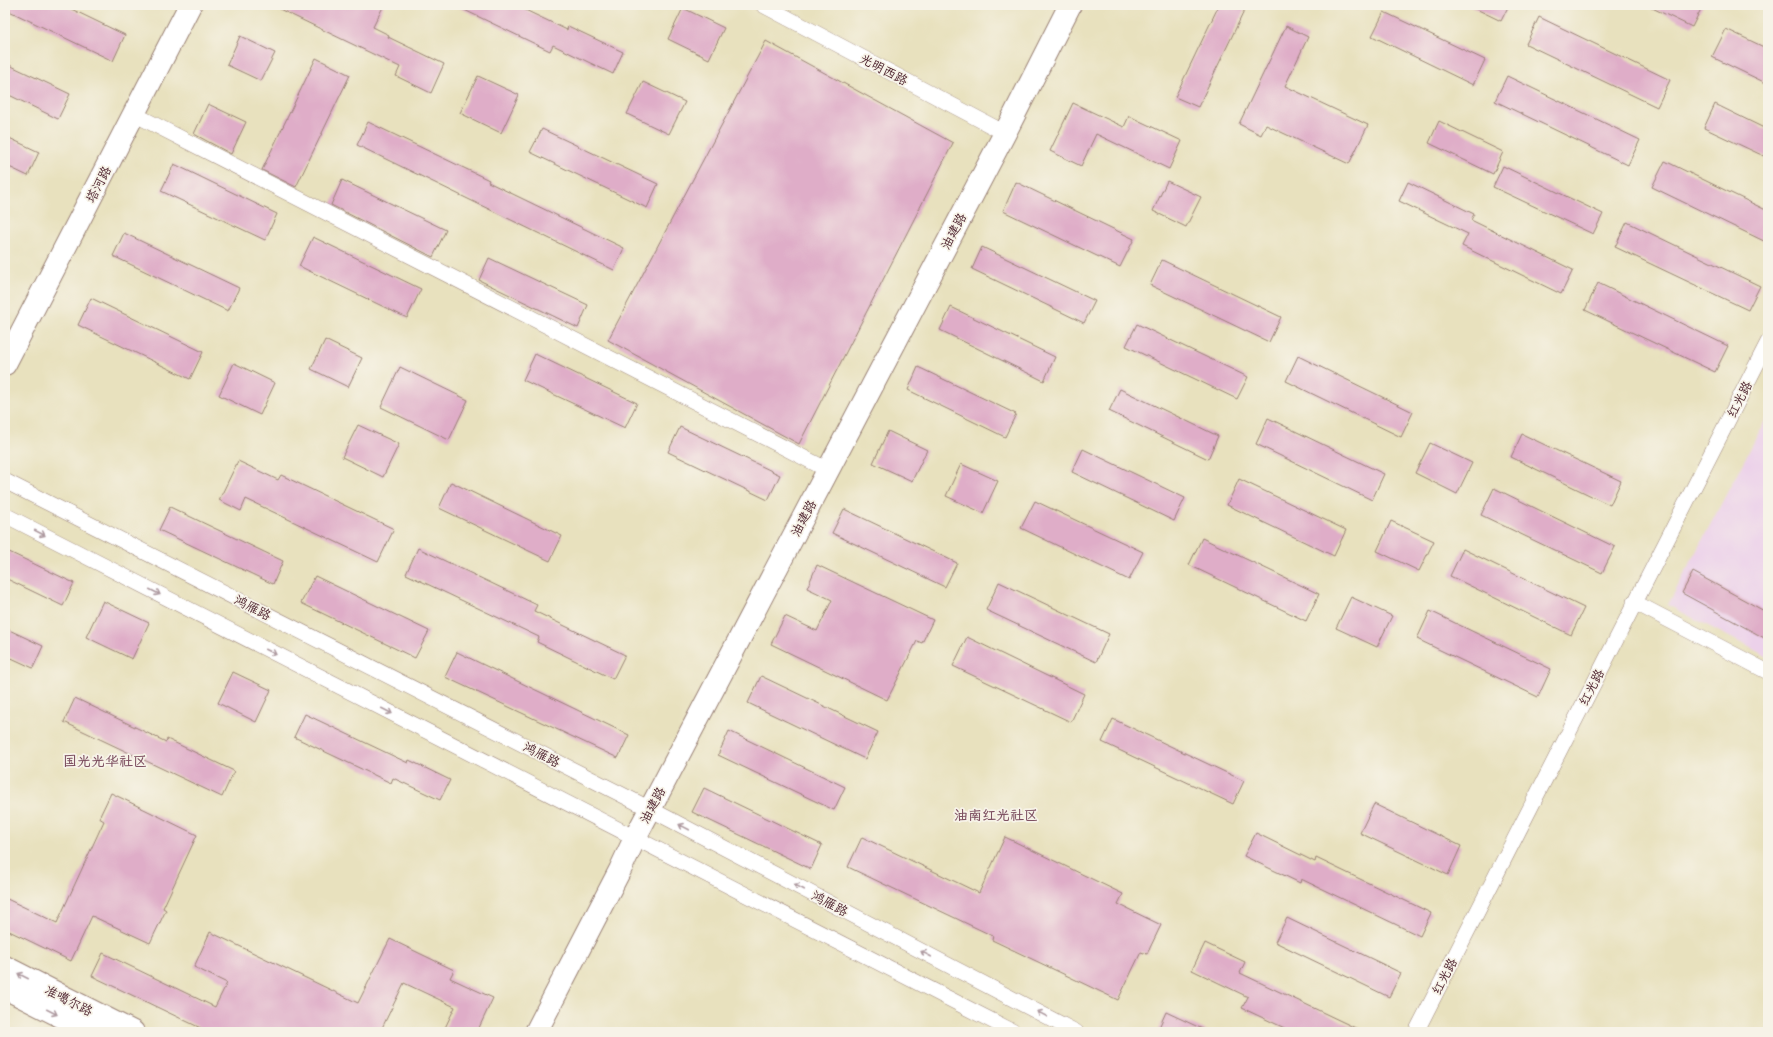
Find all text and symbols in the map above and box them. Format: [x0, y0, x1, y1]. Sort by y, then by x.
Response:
street label: 光明西路 [857, 48, 912, 89]
street label: 塔河路 [80, 162, 115, 205]
street label: 油建路 [935, 209, 970, 252]
street label: 红光路 [1721, 377, 1756, 420]
street label: 油建路 [785, 496, 820, 539]
one-way arrow [33, 530, 45, 537]
one-way arrow [149, 589, 161, 596]
street label: 鸿雁路 [232, 589, 275, 624]
one-way arrow [265, 648, 277, 656]
street label: 红光路 [1573, 665, 1608, 708]
one-way arrow [381, 708, 393, 715]
street label: 鸿雁路 [521, 736, 564, 771]
district label: 国光光华社区 [63, 750, 147, 771]
street label: 油建路 [634, 783, 669, 826]
district label: 油南红光社区 [954, 804, 1038, 825]
one-way arrow [678, 822, 690, 830]
one-way arrow [793, 883, 805, 890]
street label: 鸿雁路 [809, 885, 852, 920]
one-way arrow [921, 949, 933, 957]
street label: 红光路 [1426, 954, 1461, 997]
one-way arrow [17, 972, 29, 980]
street label: 准噶尔路 [42, 979, 97, 1020]
one-way arrow [46, 1009, 58, 1016]
one-way arrow [1036, 1010, 1048, 1017]

